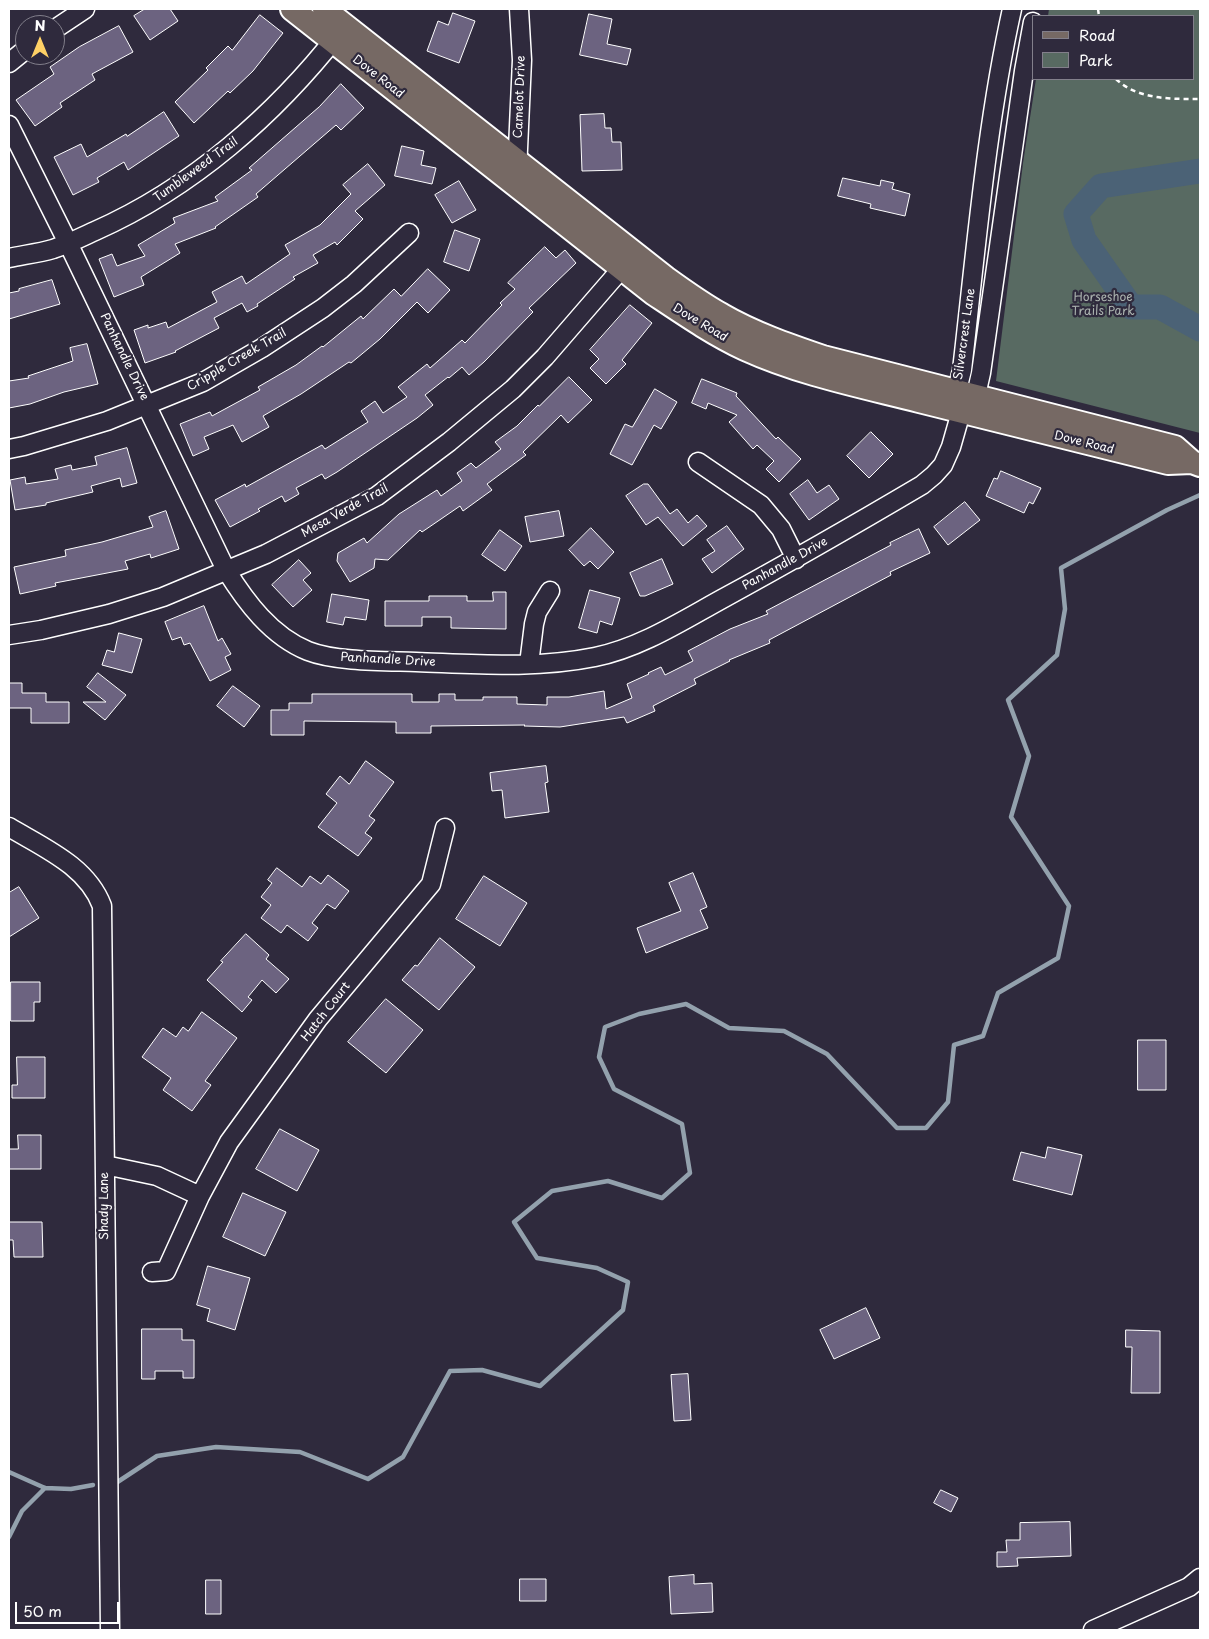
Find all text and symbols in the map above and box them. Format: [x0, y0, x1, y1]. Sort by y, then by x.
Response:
north arrow [15, 15, 65, 65]
text: N [34, 15, 46, 36]
legend [1032, 15, 1194, 80]
text: Road [1079, 23, 1115, 46]
text: Park [1079, 48, 1113, 71]
street label: Dove Road [349, 52, 407, 102]
street label: Camelot Drive [511, 55, 529, 139]
street label: Tumbleweed Trail [151, 135, 241, 205]
street label: Silvercrest Lane [951, 287, 979, 381]
park label: Horseshoe Trails Park [1071, 291, 1135, 319]
street label: Dove Road [670, 301, 730, 345]
street label: Panhandle Drive [97, 311, 151, 403]
street label: Cripple Creek Trail [185, 326, 289, 394]
street label: Dove Road [1053, 429, 1115, 457]
street label: Mesa Verde Trail [299, 481, 391, 541]
street label: Panhandle Drive [740, 535, 830, 593]
street label: Panhandle Drive [340, 650, 436, 670]
street label: Hatch Court [298, 979, 354, 1045]
street label: Shady Lane [98, 1172, 112, 1240]
scale bar [18, 1592, 121, 1624]
text: 50 m [23, 1599, 62, 1622]

